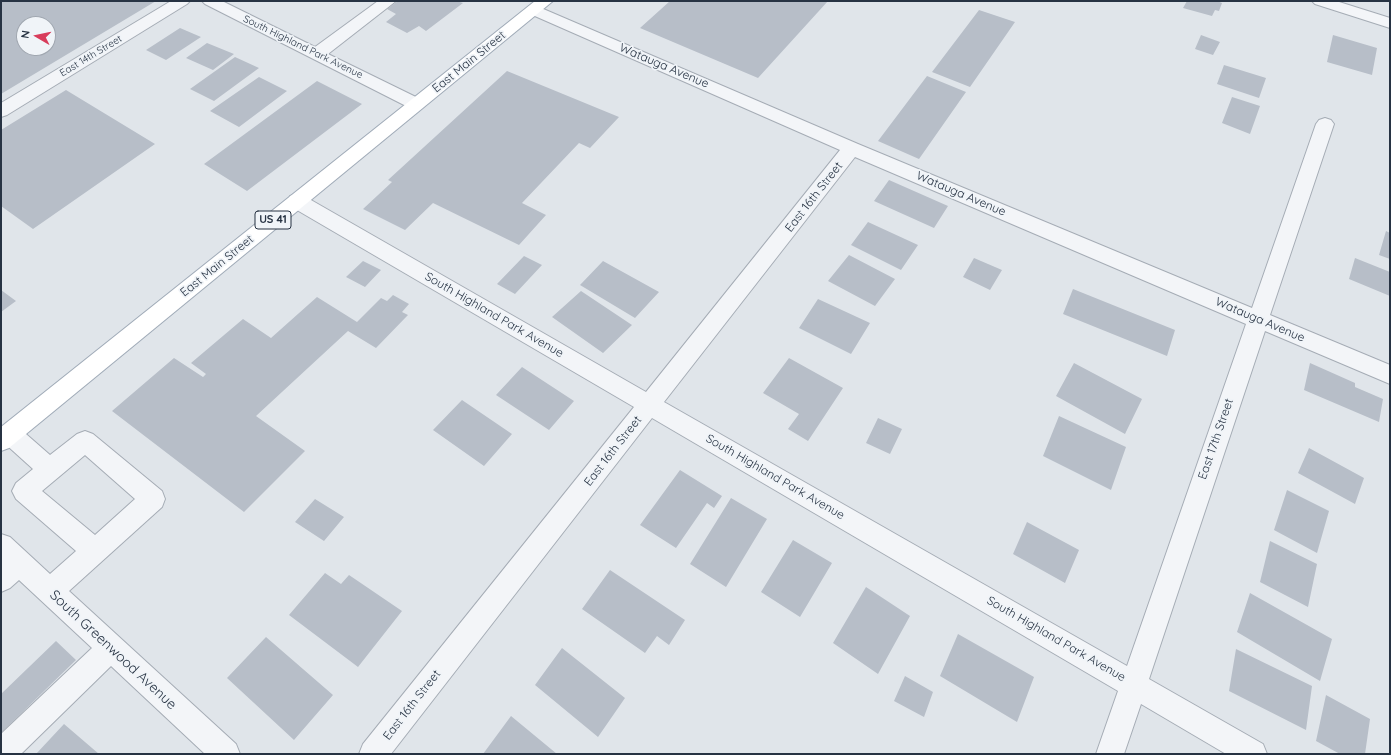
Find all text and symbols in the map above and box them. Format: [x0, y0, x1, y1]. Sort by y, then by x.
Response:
street label: South Highland Park Avenue [241, 13, 365, 81]
north arrow [16, 16, 56, 56]
street label: East Main Street [430, 28, 508, 96]
text: N [18, 29, 33, 39]
street label: East 14th Street [58, 33, 124, 79]
street label: Watauga Avenue [617, 41, 711, 91]
street label: East 16th Street [782, 159, 846, 235]
street label: Watauga Avenue [914, 169, 1008, 219]
road number: US 41 [255, 211, 291, 229]
street label: East Main Street [178, 232, 256, 300]
street label: South Highland Park Avenue [422, 269, 566, 361]
street label: Watauga Avenue [1213, 295, 1307, 345]
street label: East 17th Street [1195, 397, 1237, 481]
street label: East 16th Street [581, 413, 645, 489]
street label: South Highland Park Avenue [703, 431, 847, 523]
street label: South Greenwood Avenue [46, 587, 180, 713]
street label: South Highland Park Avenue [984, 593, 1128, 685]
street label: East 16th Street [380, 667, 444, 743]

